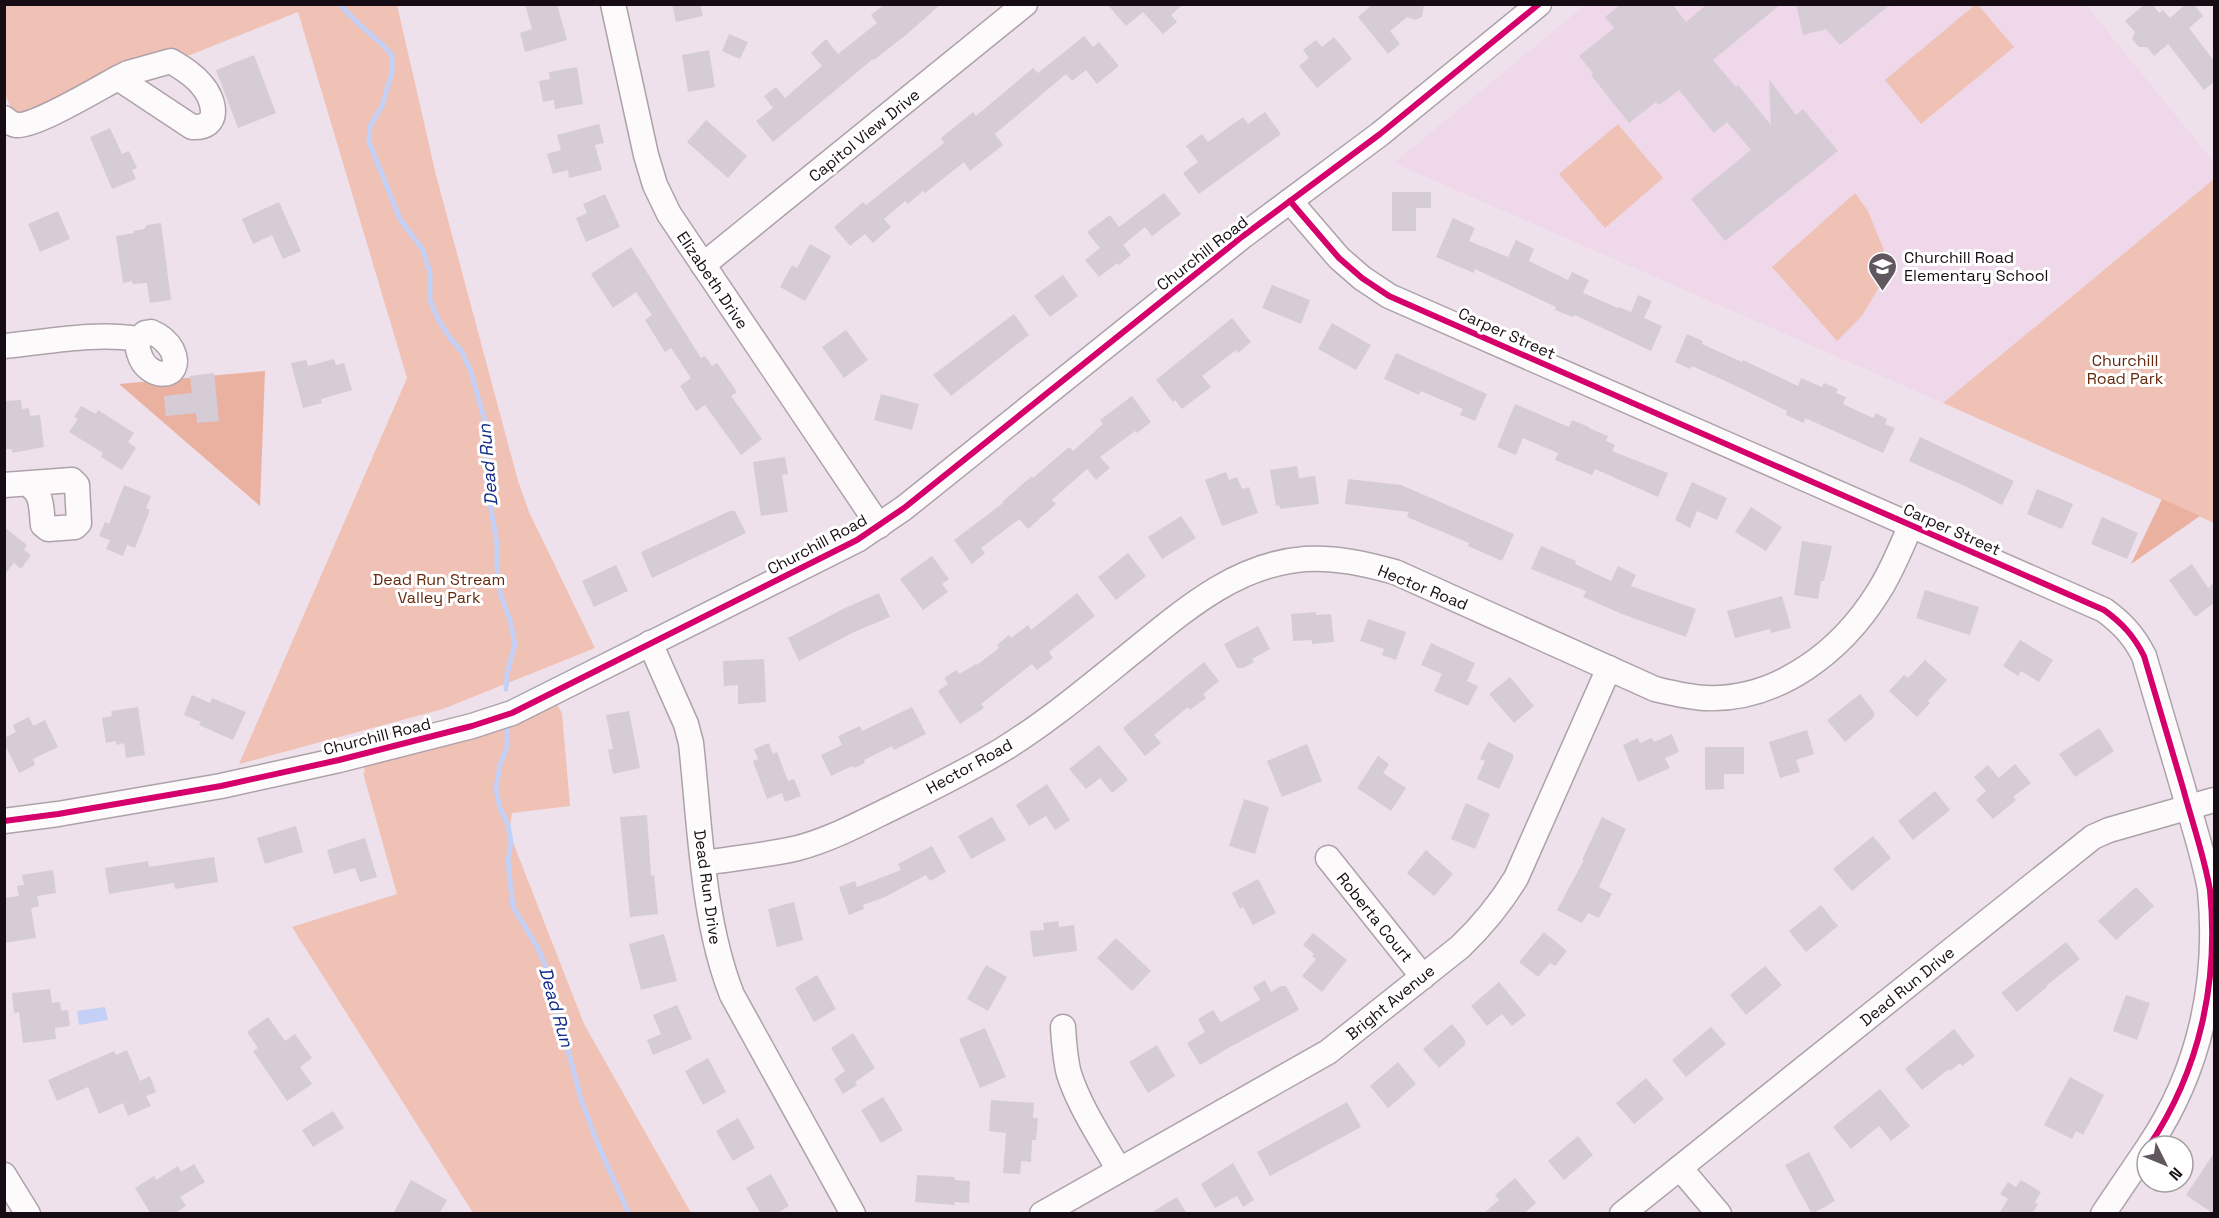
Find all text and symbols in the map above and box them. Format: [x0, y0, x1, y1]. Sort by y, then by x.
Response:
street label: Capitol View Drive [805, 84, 924, 187]
street label: Churchill Road [1152, 211, 1252, 296]
street label: Elizabeth Drive [672, 227, 753, 333]
place label: Churchill Road Elementary School [1904, 247, 2049, 286]
school or university icon: Churchill Road Elementary School [1867, 250, 1899, 292]
street label: Carper Street [1455, 303, 1559, 364]
park label: Churchill Road Park [2087, 350, 2164, 389]
water label: Dead Run [472, 422, 503, 507]
street label: Carper Street [1900, 499, 2004, 560]
street label: Churchill Road [764, 509, 871, 580]
street label: Hector Road [1375, 560, 1471, 615]
park label: Dead Run Stream Valley Park [373, 569, 505, 608]
street label: Churchill Road [321, 713, 433, 760]
street label: Hector Road [922, 734, 1016, 799]
street label: Dead Run Drive [689, 828, 726, 946]
street label: Roberta Court [1332, 868, 1417, 967]
street label: Dead Run Drive [1856, 942, 1959, 1031]
street label: Bright Avenue [1342, 960, 1439, 1045]
water label: Dead Run [534, 964, 579, 1051]
north arrow [2135, 1134, 2195, 1194]
text: N [2164, 1163, 2187, 1185]

